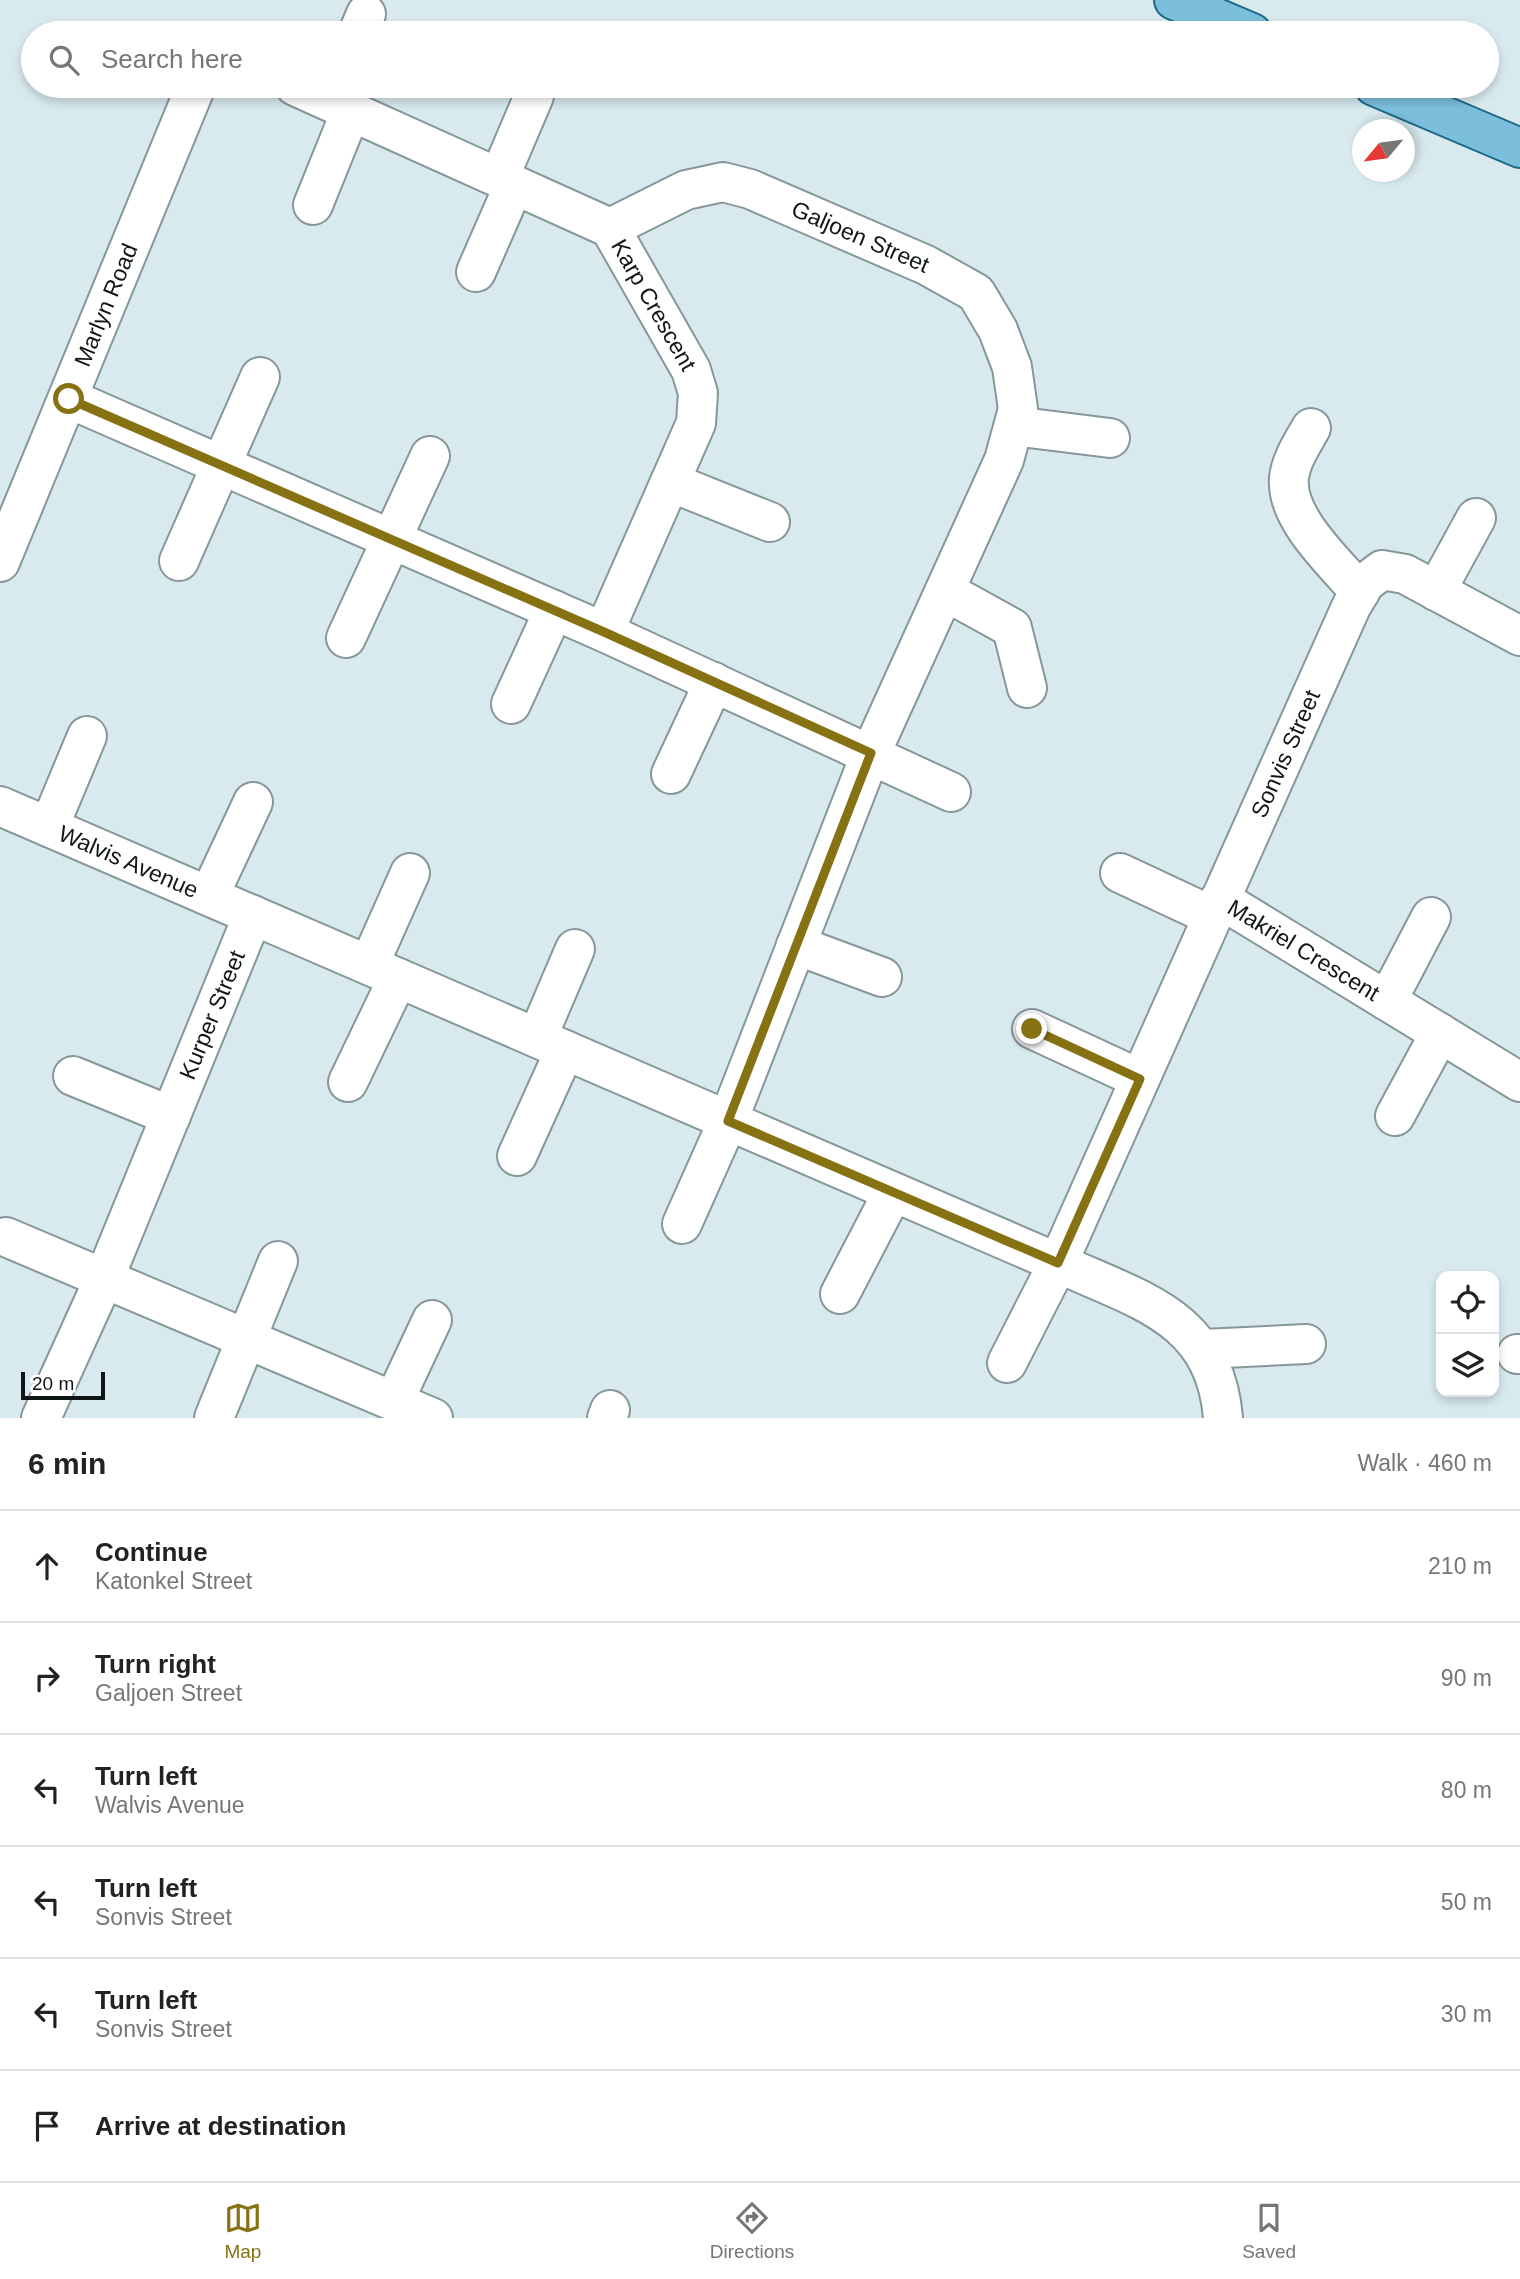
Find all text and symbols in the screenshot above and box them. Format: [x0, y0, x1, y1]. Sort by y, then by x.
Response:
search box [21, 21, 1499, 98]
icon: search [45, 41, 83, 79]
text: Search here [101, 44, 243, 74]
north arrow [1352, 119, 1415, 182]
street label: Galjoen Street [788, 196, 934, 278]
street label: Karp Crescent [606, 235, 702, 376]
street label: Marlyn Road [69, 240, 143, 370]
route start [53, 383, 84, 414]
street label: Sonvis Street [1246, 685, 1325, 822]
street label: Walvis Avenue [55, 820, 202, 903]
street label: Makriel Crescent [1223, 894, 1385, 1006]
street label: Kurper Street [174, 946, 250, 1083]
route end [1016, 1013, 1047, 1044]
map controls [1436, 1271, 1499, 1397]
button: locate [1436, 1271, 1499, 1334]
button: layers [1436, 1334, 1499, 1397]
scale bar [21, 1369, 105, 1401]
text: 20 m [32, 1373, 74, 1394]
text: 6 min [28, 1447, 106, 1480]
text: Walk · 460 m [1357, 1450, 1492, 1476]
text: Continue [95, 1537, 208, 1567]
icon: ahead [28, 1547, 66, 1585]
text: 210 m [1428, 1553, 1492, 1579]
text: Katonkel Street [95, 1568, 252, 1594]
text: Turn right [95, 1649, 216, 1679]
icon: right [28, 1659, 66, 1697]
text: 90 m [1441, 1665, 1492, 1691]
text: Galjoen Street [95, 1680, 242, 1706]
text: Turn left [95, 1761, 197, 1791]
icon: left [28, 1771, 66, 1809]
text: 80 m [1441, 1777, 1492, 1803]
text: Walvis Avenue [95, 1792, 245, 1818]
text: Turn left [95, 1873, 197, 1903]
icon: left [28, 1883, 66, 1921]
text: 50 m [1441, 1889, 1492, 1915]
text: Sonvis Street [95, 1904, 232, 1930]
text: Turn left [95, 1985, 197, 2015]
icon: left [28, 1995, 66, 2033]
text: 30 m [1441, 2001, 1492, 2027]
text: Sonvis Street [95, 2016, 232, 2042]
icon: arrive [28, 2107, 66, 2145]
text: Arrive at destination [95, 2111, 346, 2141]
tab: Map [224, 2199, 262, 2263]
tab: Directions [710, 2199, 794, 2263]
tab: Saved [1242, 2199, 1296, 2263]

